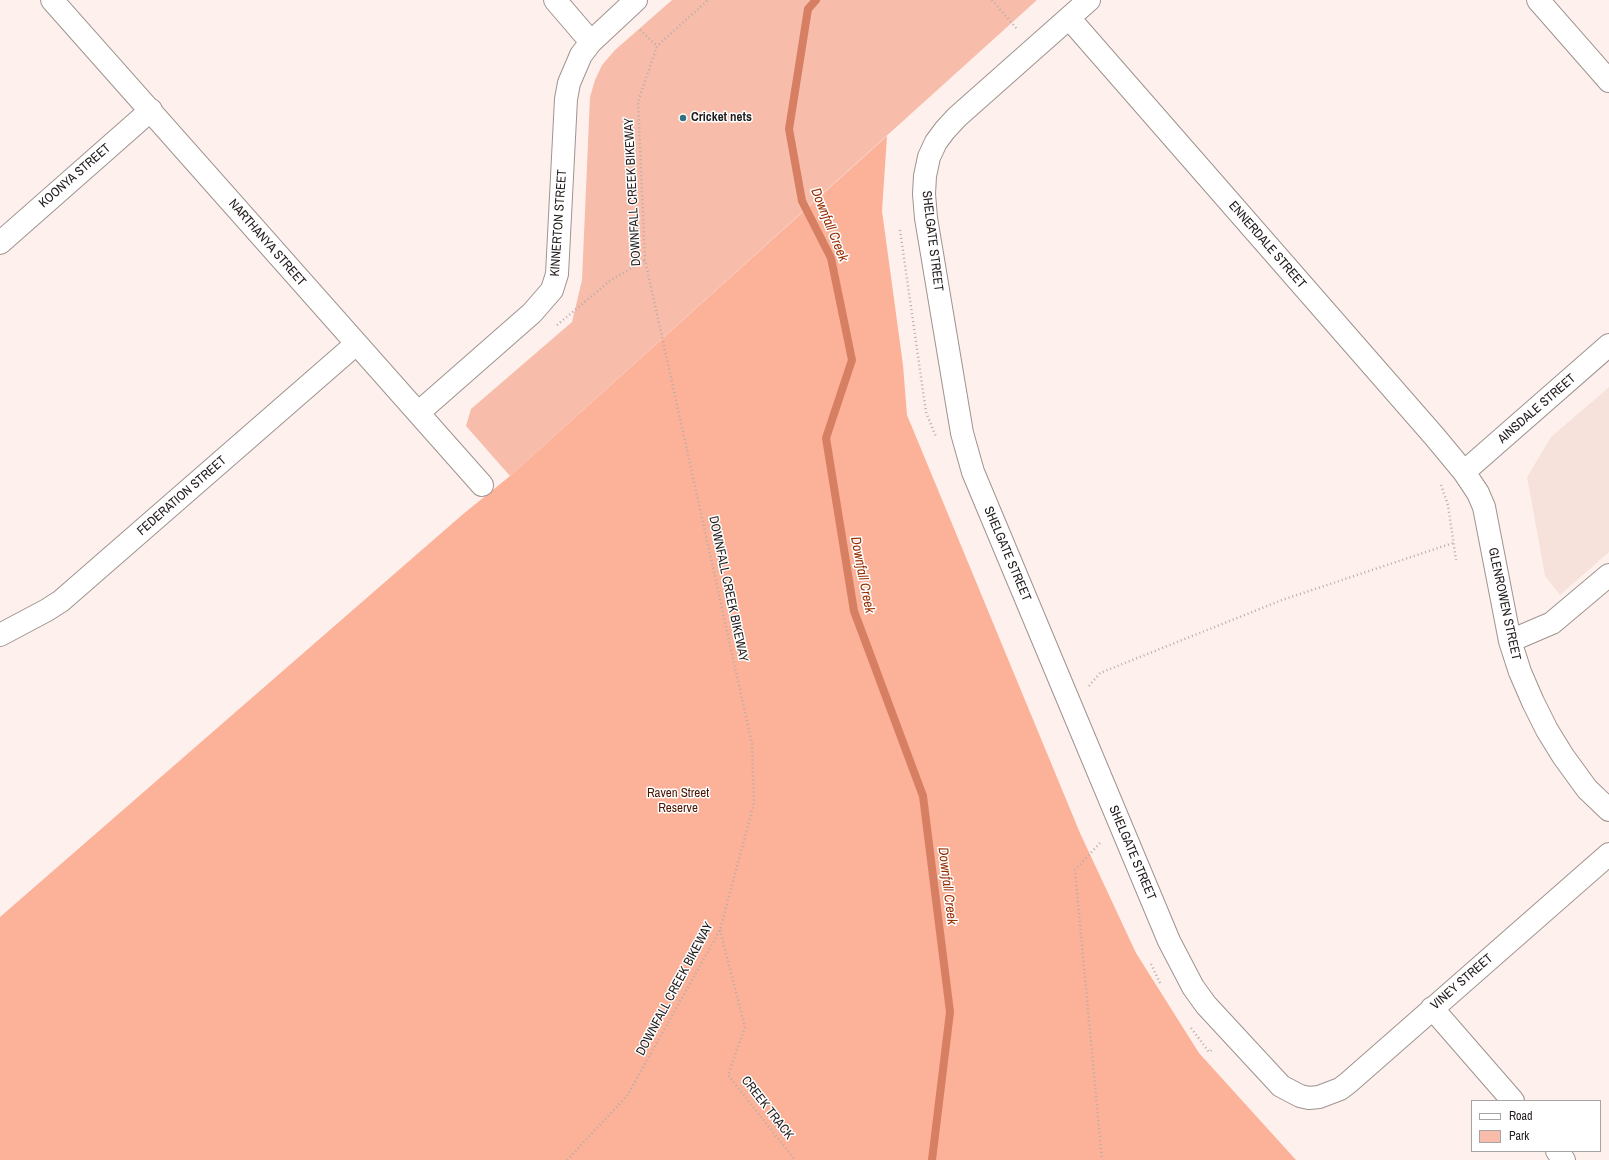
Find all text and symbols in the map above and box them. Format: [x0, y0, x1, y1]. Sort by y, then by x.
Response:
place label: Cricket nets [691, 110, 752, 126]
marker: Cricket nets [678, 113, 688, 123]
street label: DOWNFALL CREEK BIKEWAY [621, 117, 645, 267]
street label: KOONYA STREET [36, 141, 114, 211]
street label: KINNERTON STREET [547, 169, 571, 277]
water label: Downfall Creek [807, 186, 851, 264]
street label: SHELGATE STREET [918, 190, 946, 292]
street label: NARTHANYA STREET [225, 196, 309, 290]
street label: ENNERDALE STREET [1225, 198, 1309, 292]
street label: AINSDALE STREET [1495, 371, 1579, 447]
street label: FEDERATION STREET [134, 453, 230, 539]
street label: SHELGATE STREET [980, 504, 1034, 604]
street label: DOWNFALL CREEK BIKEWAY [705, 515, 751, 663]
water label: Downfall Creek [846, 535, 878, 615]
street label: GLENROWEN STREET [1484, 546, 1524, 662]
park label: Raven Street Reserve [647, 786, 709, 817]
street label: SHELGATE STREET [1105, 803, 1159, 903]
water label: Downfall Creek [934, 846, 960, 926]
street label: DOWNFALL CREEK BIKEWAY [633, 920, 717, 1058]
street label: VINEY STREET [1428, 951, 1496, 1013]
street label: CREEK TRACK [738, 1073, 796, 1143]
legend [1471, 1100, 1601, 1152]
text: Road [1509, 1108, 1533, 1124]
text: Park [1509, 1128, 1529, 1144]

